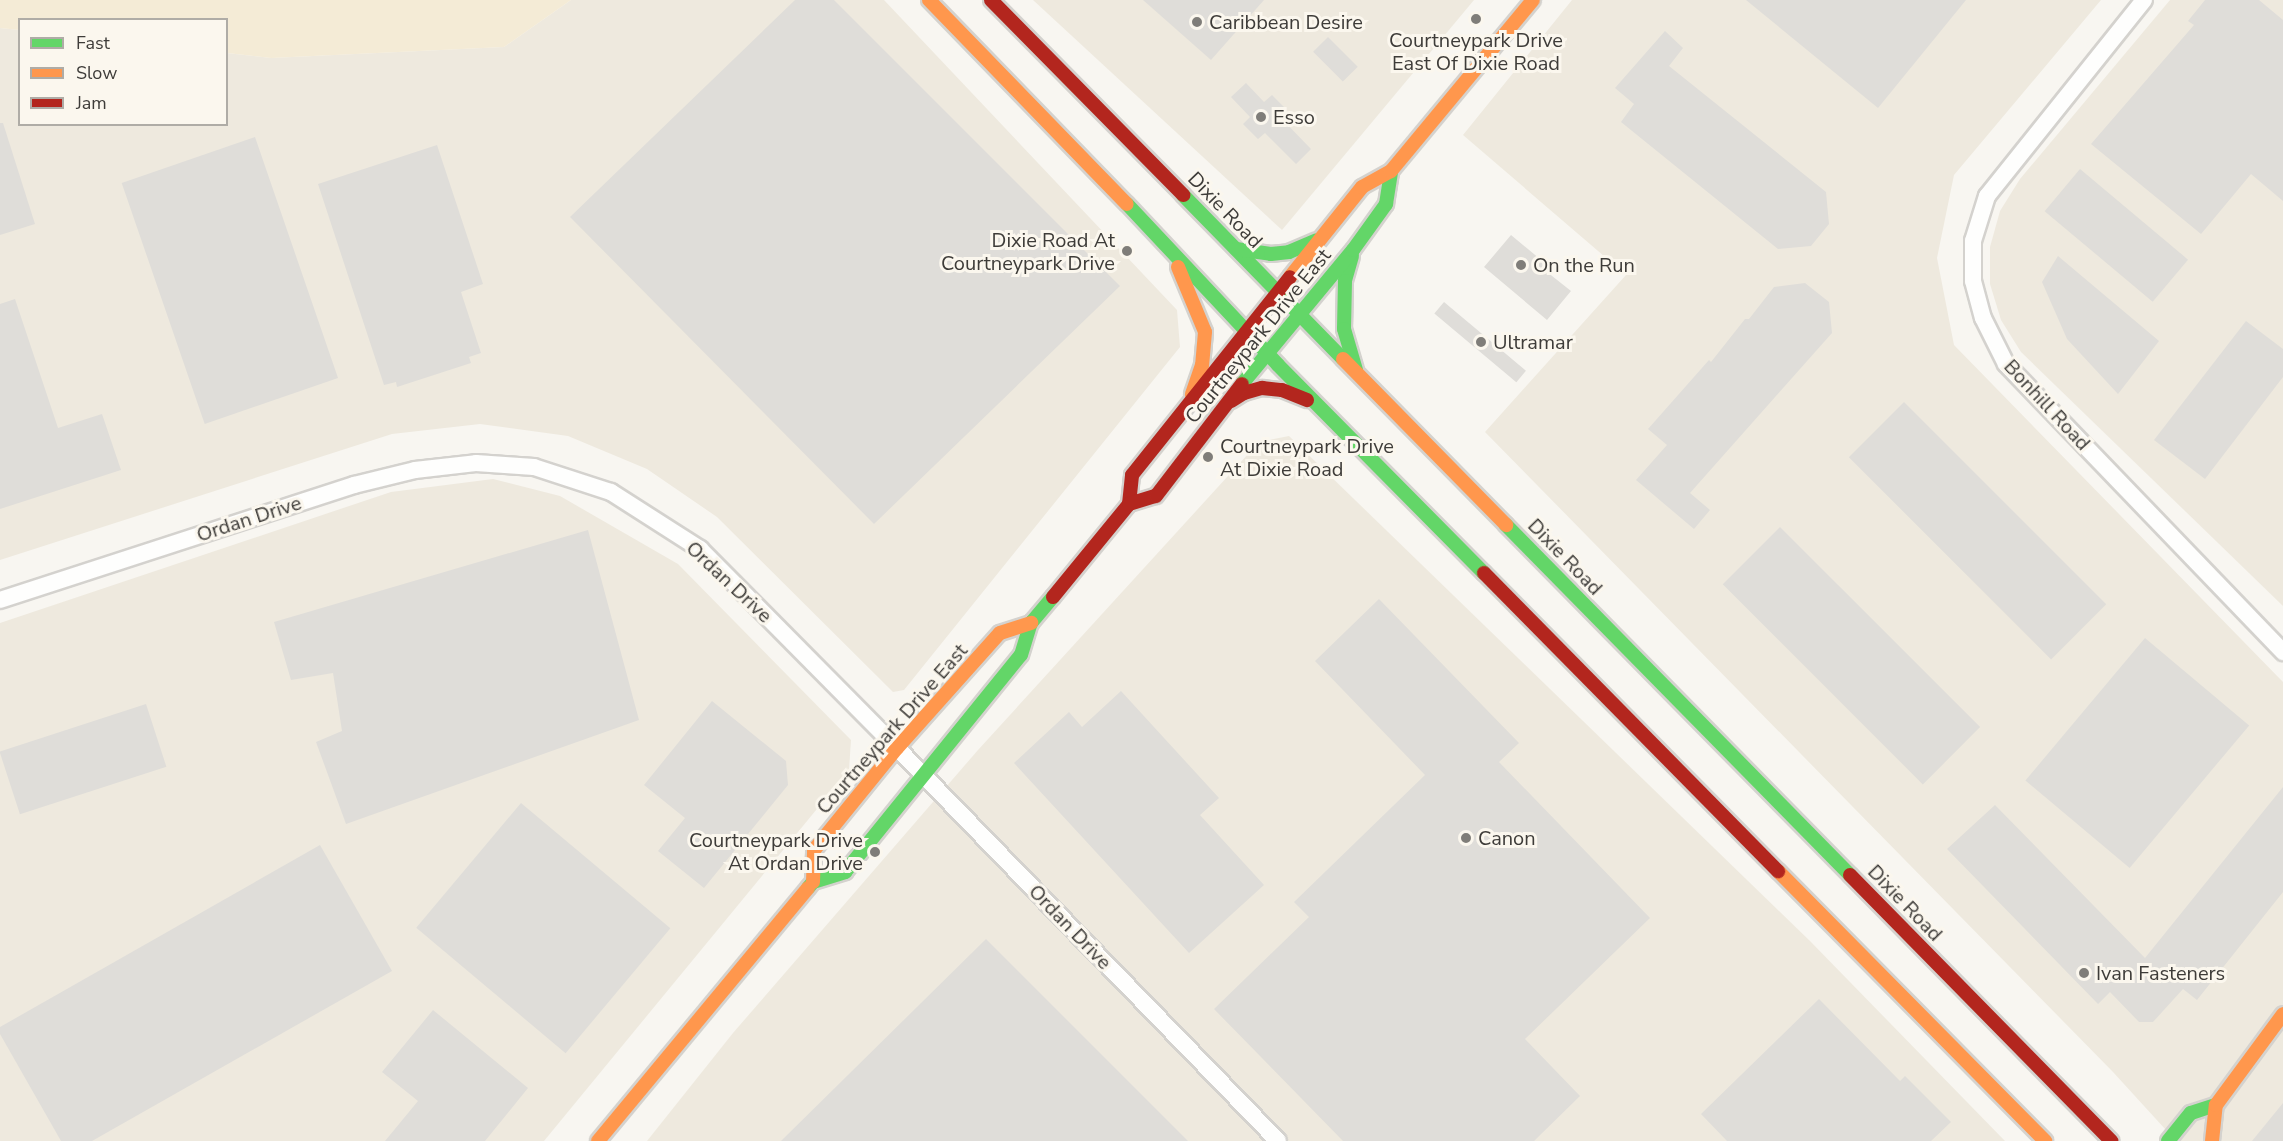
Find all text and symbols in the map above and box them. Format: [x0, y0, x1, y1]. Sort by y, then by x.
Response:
place label: Caribbean Desire [1209, 10, 1363, 34]
marker: Courtneypark Drive East Of Dixie Road [1469, 12, 1483, 26]
marker: Caribbean Desire [1190, 15, 1204, 29]
legend [18, 18, 228, 126]
place label: Courtneypark Drive East Of Dixie Road [1389, 28, 1563, 75]
text: Fast [76, 31, 110, 55]
text: Slow [76, 61, 117, 85]
text: Jam [76, 91, 107, 115]
place label: Esso [1273, 105, 1315, 129]
marker: Esso [1254, 110, 1268, 124]
street label: Dixie Road [1183, 167, 1267, 253]
place label: Dixie Road At Courtneypark Drive [941, 228, 1115, 275]
marker: Dixie Road At Courtneypark Drive [1120, 244, 1134, 258]
street label: Courtneypark Drive East [1180, 244, 1336, 428]
place label: On the Run [1533, 253, 1635, 277]
marker: On the Run [1514, 258, 1528, 272]
place label: Ultramar [1493, 330, 1573, 354]
marker: Ultramar [1474, 335, 1488, 349]
street label: Bonhill Road [1999, 355, 2095, 455]
place label: Courtneypark Drive At Dixie Road [1220, 434, 1394, 481]
marker: Courtneypark Drive At Dixie Road [1201, 450, 1215, 464]
street label: Ordan Drive [194, 491, 304, 547]
street label: Dixie Road [1523, 514, 1607, 600]
street label: Ordan Drive [681, 536, 777, 628]
street label: Courtneypark Drive East [812, 639, 972, 819]
place label: Canon [1478, 826, 1536, 850]
place label: Courtneypark Drive At Ordan Drive [689, 828, 863, 875]
marker: Canon [1459, 831, 1473, 845]
marker: Courtneypark Drive At Ordan Drive [868, 845, 882, 859]
street label: Dixie Road [1863, 860, 1947, 946]
street label: Ordan Drive [1024, 880, 1116, 974]
place label: Ivan Fasteners [2096, 961, 2225, 985]
marker: Ivan Fasteners [2077, 966, 2091, 980]

